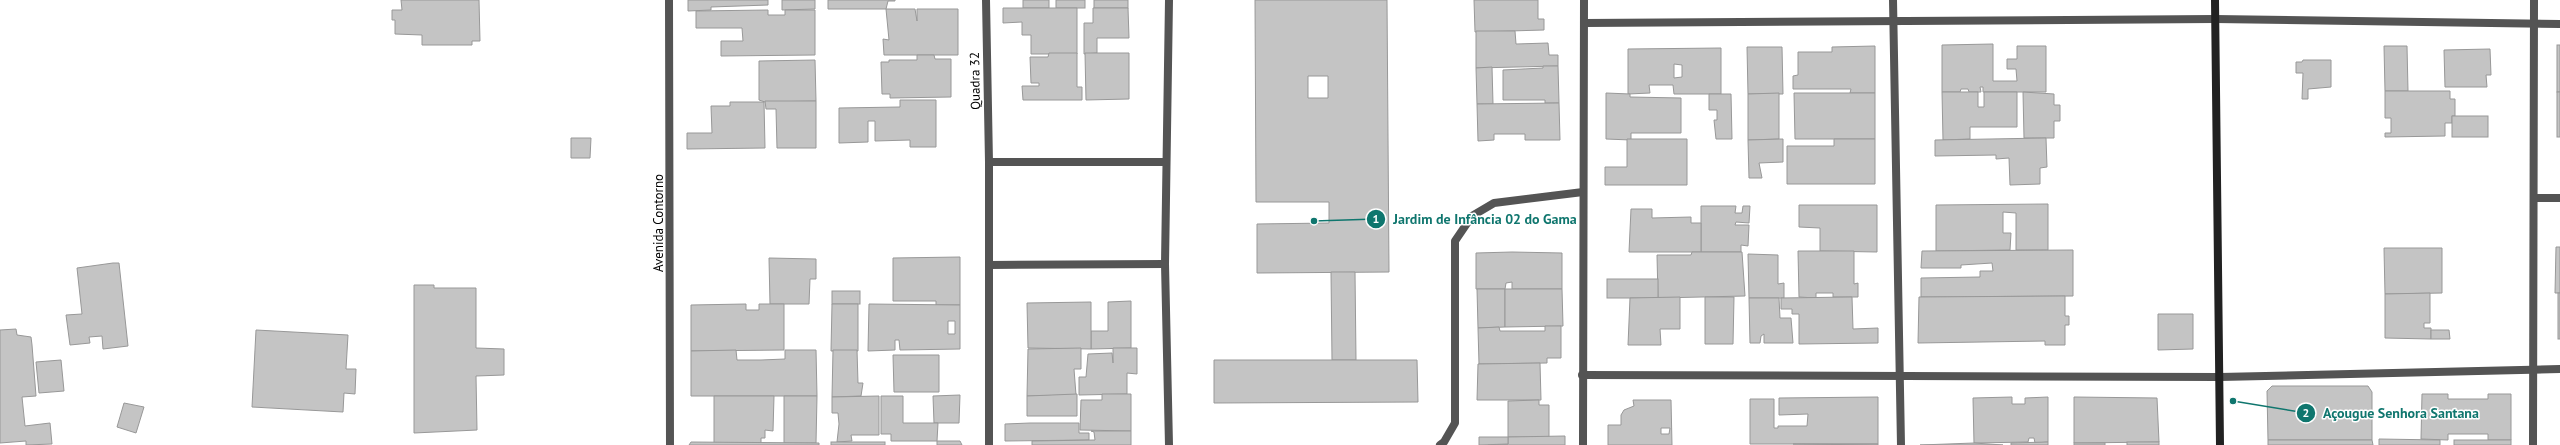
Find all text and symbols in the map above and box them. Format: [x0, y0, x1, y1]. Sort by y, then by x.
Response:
street label: Quadra 32 [966, 52, 984, 110]
street label: Avenida Contorno [650, 174, 667, 272]
callout: Jardim de Infância 02 do Gama [1366, 206, 1585, 232]
text: Jardim de Infância 02 do Gama [1392, 210, 1577, 228]
text: 1 [1373, 211, 1379, 226]
callout: Açougue Senhora Santana [2296, 400, 2487, 426]
text: Açougue Senhora Santana [2323, 404, 2479, 422]
text: 2 [2303, 405, 2309, 420]

